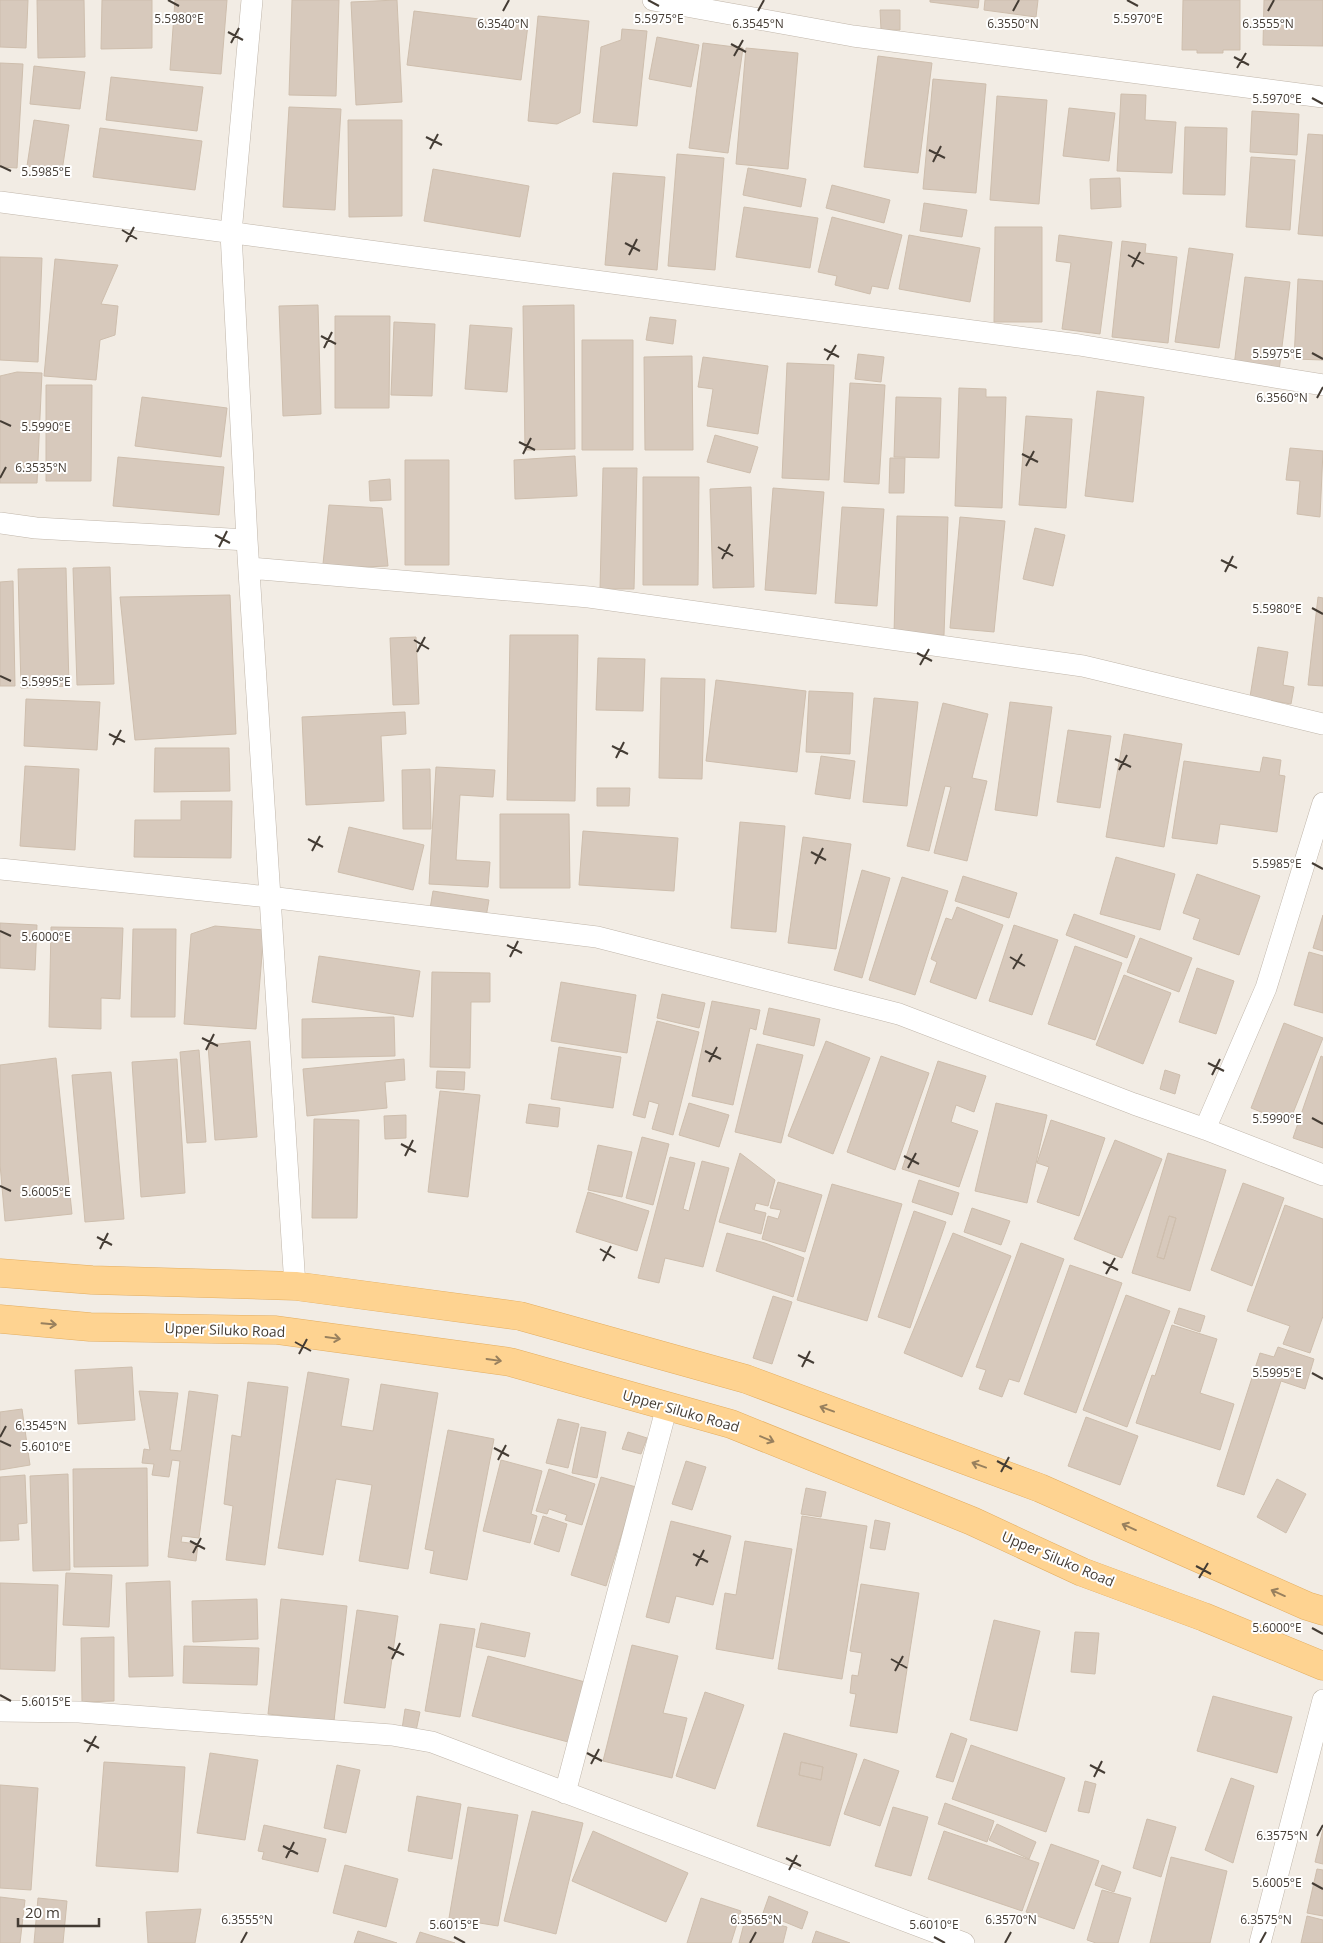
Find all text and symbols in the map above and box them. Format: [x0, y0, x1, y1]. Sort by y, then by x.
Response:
text: 5.5980°E [154, 10, 204, 27]
text: 5.5975°E [634, 10, 684, 27]
text: 5.5970°E [1113, 10, 1163, 27]
text: 6.3540°N [477, 15, 529, 32]
text: 6.3545°N [732, 15, 784, 32]
text: 6.3550°N [987, 15, 1039, 32]
text: 6.3555°N [1242, 15, 1294, 32]
text: 5.5970°E [1252, 90, 1302, 107]
text: 5.5985°E [21, 163, 71, 180]
text: 5.5975°E [1252, 345, 1302, 362]
text: 6.3560°N [1256, 389, 1308, 406]
text: 5.5990°E [21, 418, 71, 435]
text: 6.3535°N [15, 459, 67, 476]
text: 5.5980°E [1252, 600, 1302, 617]
text: 5.5995°E [21, 673, 71, 690]
text: 5.5985°E [1252, 855, 1302, 872]
text: 5.6000°E [21, 928, 71, 945]
text: 5.5990°E [1252, 1110, 1302, 1127]
text: 5.6005°E [21, 1183, 71, 1200]
street label: Upper Siluko Road [164, 1318, 286, 1341]
one-way arrow [40, 1319, 56, 1328]
one-way arrow [325, 1333, 341, 1343]
one-way arrow [486, 1355, 502, 1365]
text: 5.5995°E [1252, 1364, 1302, 1381]
street label: Upper Siluko Road [620, 1385, 742, 1436]
one-way arrow [819, 1404, 835, 1413]
text: 6.3545°N [15, 1417, 67, 1434]
one-way arrow [760, 1435, 775, 1444]
text: 5.6010°E [21, 1438, 71, 1455]
one-way arrow [972, 1460, 987, 1469]
one-way arrow [1122, 1522, 1137, 1532]
street label: Upper Siluko Road [999, 1526, 1117, 1591]
one-way arrow [1271, 1588, 1286, 1598]
text: 5.6000°E [1252, 1619, 1302, 1636]
text: 5.6015°E [21, 1693, 71, 1710]
text: 6.3575°N [1256, 1827, 1308, 1844]
text: 5.6005°E [1252, 1874, 1302, 1891]
scale bar [18, 1896, 99, 1928]
text: 20 m [25, 1902, 60, 1922]
text: 6.3555°N [221, 1911, 273, 1928]
text: 6.3565°N [730, 1911, 782, 1928]
text: 6.3570°N [985, 1911, 1037, 1928]
text: 6.3575°N [1240, 1911, 1292, 1928]
text: 5.6015°E [429, 1916, 479, 1933]
text: 5.6010°E [909, 1916, 959, 1933]

